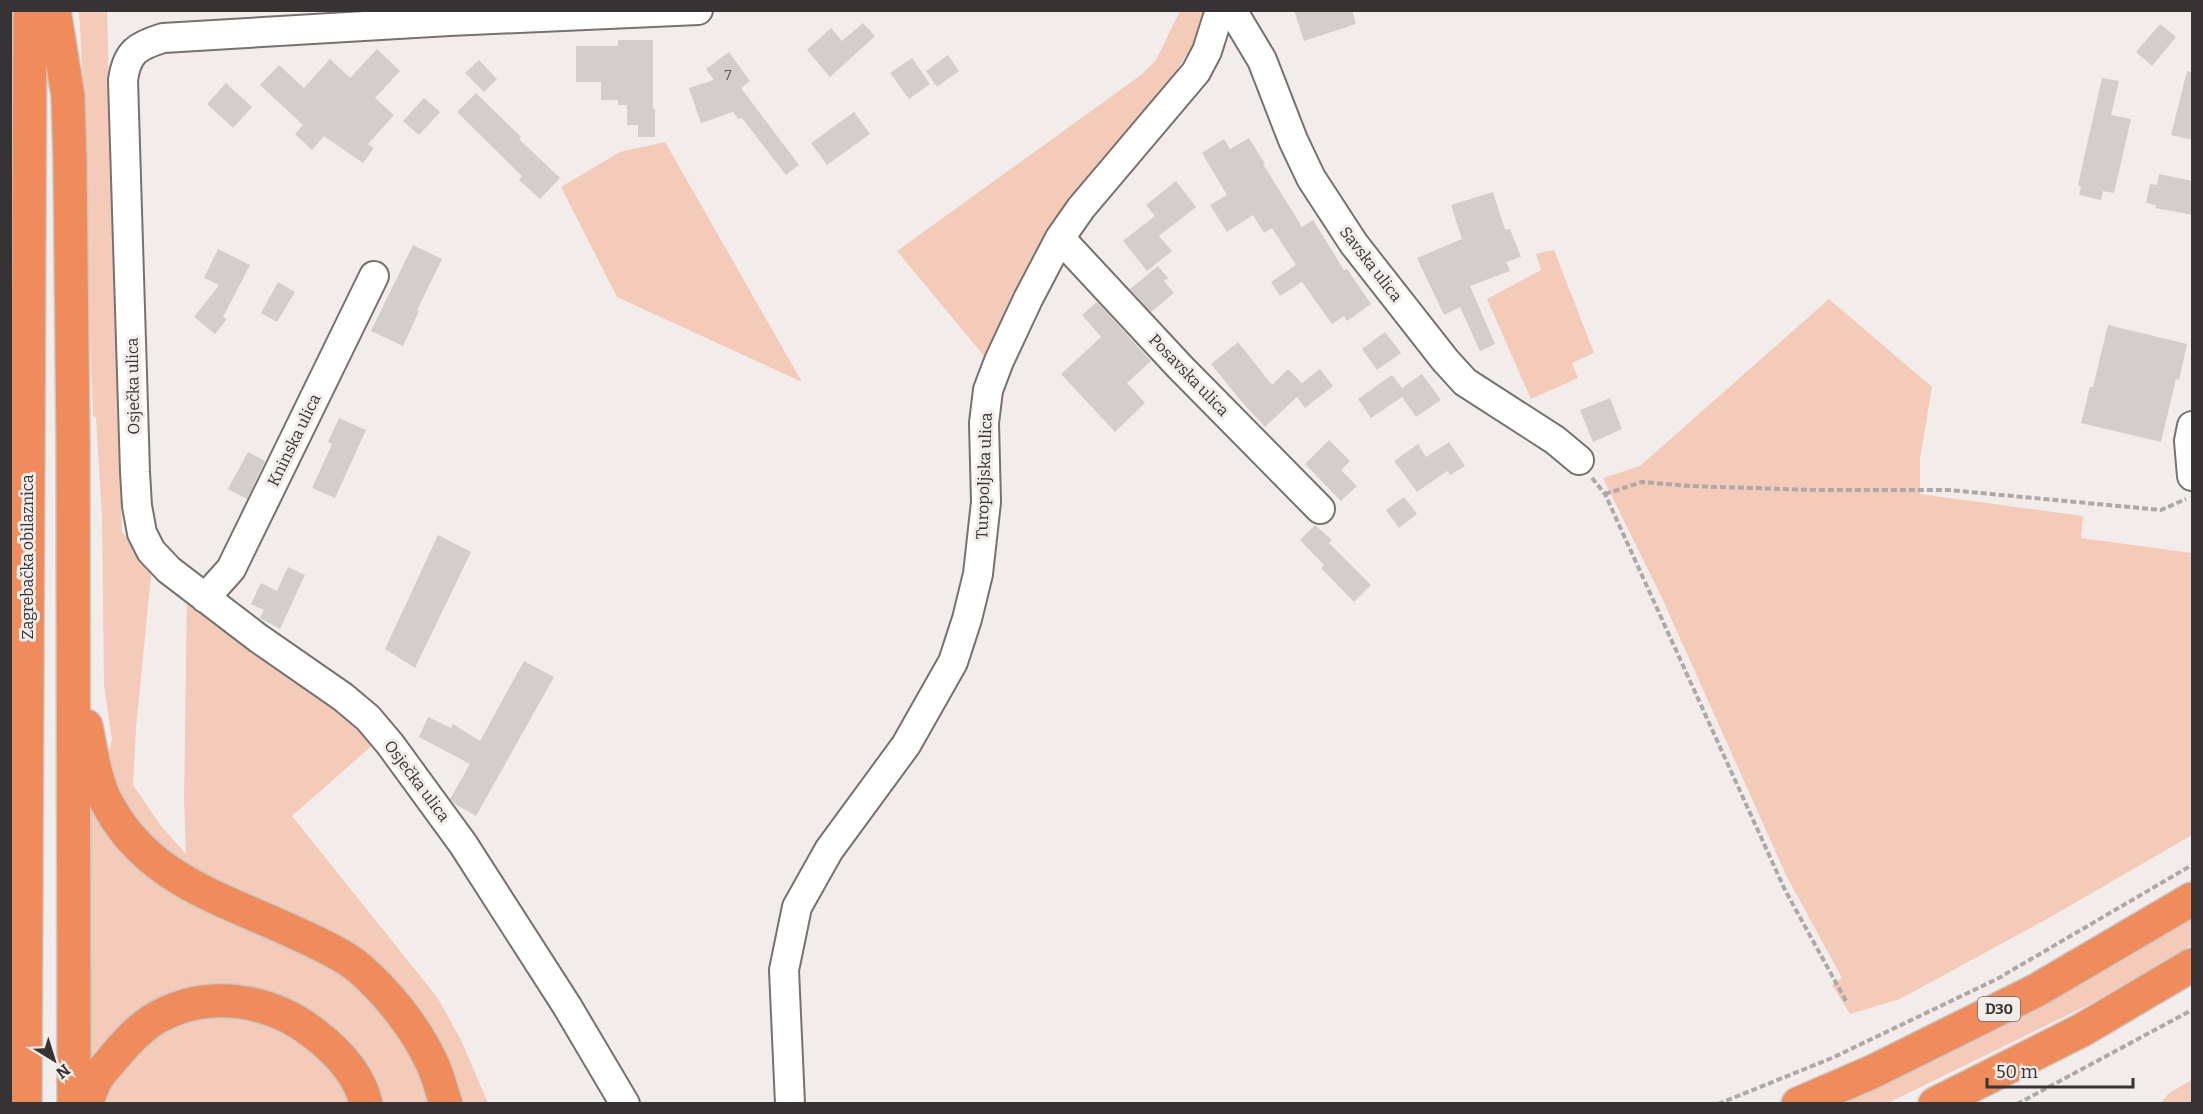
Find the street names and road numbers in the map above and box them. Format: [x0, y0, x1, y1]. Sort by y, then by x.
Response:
street label: Savska ulica [1336, 223, 1406, 305]
street label: Posavska ulica [1145, 330, 1233, 420]
street label: Osječka ulica [123, 337, 143, 435]
street label: Kninska ulica [263, 391, 325, 489]
street label: Turopoljska ulica [972, 412, 996, 540]
street label: Zagrebačka obilaznica [18, 474, 37, 639]
street label: Osječka ulica [380, 737, 454, 826]
road number: D30 [1978, 997, 2020, 1021]

